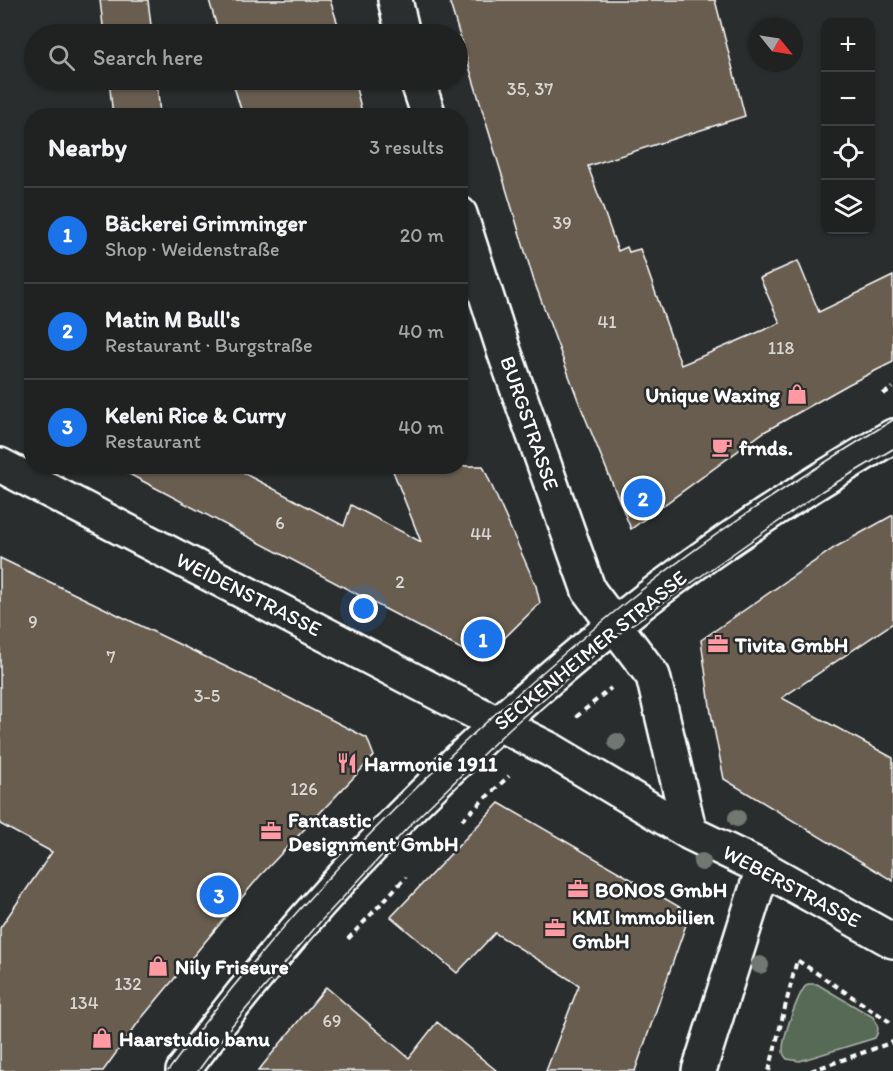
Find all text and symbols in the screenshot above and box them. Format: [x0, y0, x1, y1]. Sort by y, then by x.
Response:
north arrow [749, 18, 803, 72]
map controls [821, 18, 875, 234]
button: + [821, 18, 875, 72]
search box [24, 24, 468, 90]
icon: search [45, 41, 78, 74]
text: Search here [93, 44, 203, 71]
button: − [821, 72, 875, 126]
house number: 35, 37 [507, 78, 553, 100]
button: locate [821, 126, 875, 180]
text: Nearby [48, 131, 127, 163]
text: 3 results [369, 135, 444, 159]
button: layers [821, 180, 875, 234]
text: Bäckerei Grimminger [105, 210, 307, 237]
house number: 39 [552, 212, 572, 234]
text: 1 [63, 223, 72, 247]
text: 20 m [400, 223, 444, 247]
text: Shop · Weidenstraße [105, 237, 280, 261]
text: Matin M Bull's [105, 306, 240, 333]
house number: 41 [597, 311, 617, 333]
text: 2 [62, 319, 73, 343]
text: 40 m [398, 319, 444, 343]
text: Restaurant · Burgstraße [105, 333, 313, 357]
house number: 118 [768, 337, 794, 359]
street label: BURGSTRASSE [495, 353, 565, 493]
place label: Unique Waxing [645, 382, 780, 408]
shop icon: Unique Waxing [785, 382, 809, 406]
text: Keleni Rice & Curry [105, 402, 286, 429]
text: 3 [62, 415, 73, 439]
text: 40 m [398, 415, 444, 439]
text: Restaurant [105, 429, 201, 453]
cafe icon: frnds. [710, 435, 734, 459]
place label: frnds. [739, 435, 793, 460]
pin: 2 [624, 476, 662, 520]
house number: 6 [275, 512, 285, 534]
house number: 44 [470, 523, 492, 545]
street label: WEIDENSTRASSE [172, 547, 326, 641]
street label: SECKENHEIMER STRASSE [489, 565, 691, 735]
house number: 2 [395, 571, 405, 593]
your location [349, 594, 378, 623]
house number: 9 [28, 611, 38, 633]
pin: 1 [464, 616, 502, 662]
office icon: Tivita GmbH [706, 632, 730, 656]
place label: Tivita GmbH [734, 632, 848, 657]
house number: 7 [107, 646, 116, 668]
house number: 3-5 [194, 685, 220, 707]
restaurant icon: Harmonie 1911 [335, 751, 359, 775]
place label: Harmonie 1911 [364, 751, 498, 776]
house number: 126 [290, 778, 318, 800]
place label: Fantastic Designment GmbH [288, 807, 458, 857]
office icon: Fantastic Designment GmbH [259, 819, 283, 843]
street label: WEBERSTRASSE [719, 839, 865, 933]
pin: 3 [200, 872, 238, 918]
office icon: BONOS GmbH [566, 877, 590, 901]
place label: BONOS GmbH [595, 877, 727, 902]
place label: KMI Immobilien GmbH [572, 904, 715, 953]
office icon: KMI Immobilien GmbH [543, 916, 567, 940]
shop icon: Nily Friseure [146, 954, 170, 978]
place label: Nily Friseure [175, 954, 289, 980]
house number: 132 [114, 973, 142, 995]
house number: 134 [70, 992, 99, 1014]
house number: 69 [323, 1010, 341, 1032]
shop icon: Haarstudio banu [90, 1026, 114, 1050]
place label: Haarstudio banu [119, 1026, 270, 1051]

